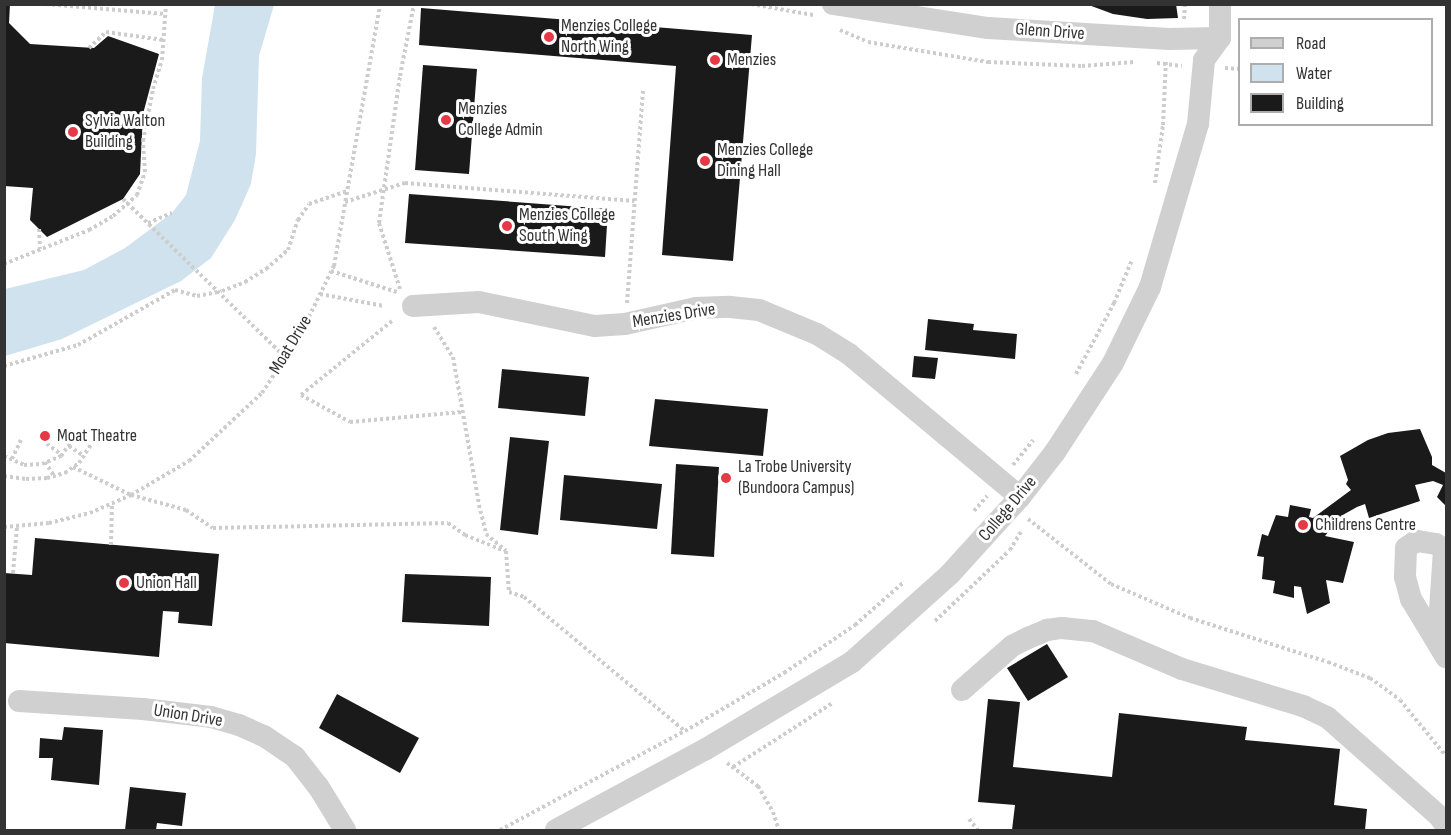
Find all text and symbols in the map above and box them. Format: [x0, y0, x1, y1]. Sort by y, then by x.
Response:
place label: Menzies College North Wing [561, 16, 657, 58]
legend [1238, 18, 1433, 126]
street label: Glenn Drive [1015, 19, 1085, 45]
marker: Menzies College North Wing [542, 30, 556, 44]
text: Road [1296, 33, 1326, 54]
place label: Menzies [727, 49, 776, 71]
marker: Menzies [708, 53, 722, 67]
text: Water [1296, 63, 1332, 84]
text: Building [1296, 93, 1344, 114]
place label: Menzies College Admin [458, 99, 543, 142]
place label: Sylvia Walton Building [85, 111, 165, 154]
marker: Menzies College Admin [439, 113, 453, 127]
marker: Sylvia Walton Building [66, 125, 80, 139]
place label: Menzies College Dining Hall [717, 140, 813, 182]
marker: Menzies College Dining Hall [698, 154, 712, 168]
place label: Menzies College South Wing [519, 205, 615, 248]
marker: Menzies College South Wing [500, 219, 514, 233]
street label: Menzies Drive [631, 299, 717, 333]
street label: Moat Drive [265, 312, 317, 378]
place label: Moat Theatre [57, 425, 137, 447]
marker: Moat Theatre [38, 429, 52, 443]
place label: La Trobe University (Bundoora Campus) [738, 457, 854, 500]
marker: La Trobe University (Bundoora Campus) [719, 471, 733, 485]
street label: College Drive [974, 472, 1042, 546]
place label: Childrens Centre [1315, 514, 1416, 536]
marker: Childrens Centre [1296, 518, 1310, 532]
place label: Union Hall [136, 572, 197, 594]
marker: Union Hall [117, 576, 131, 590]
street label: Union Drive [152, 700, 224, 732]

